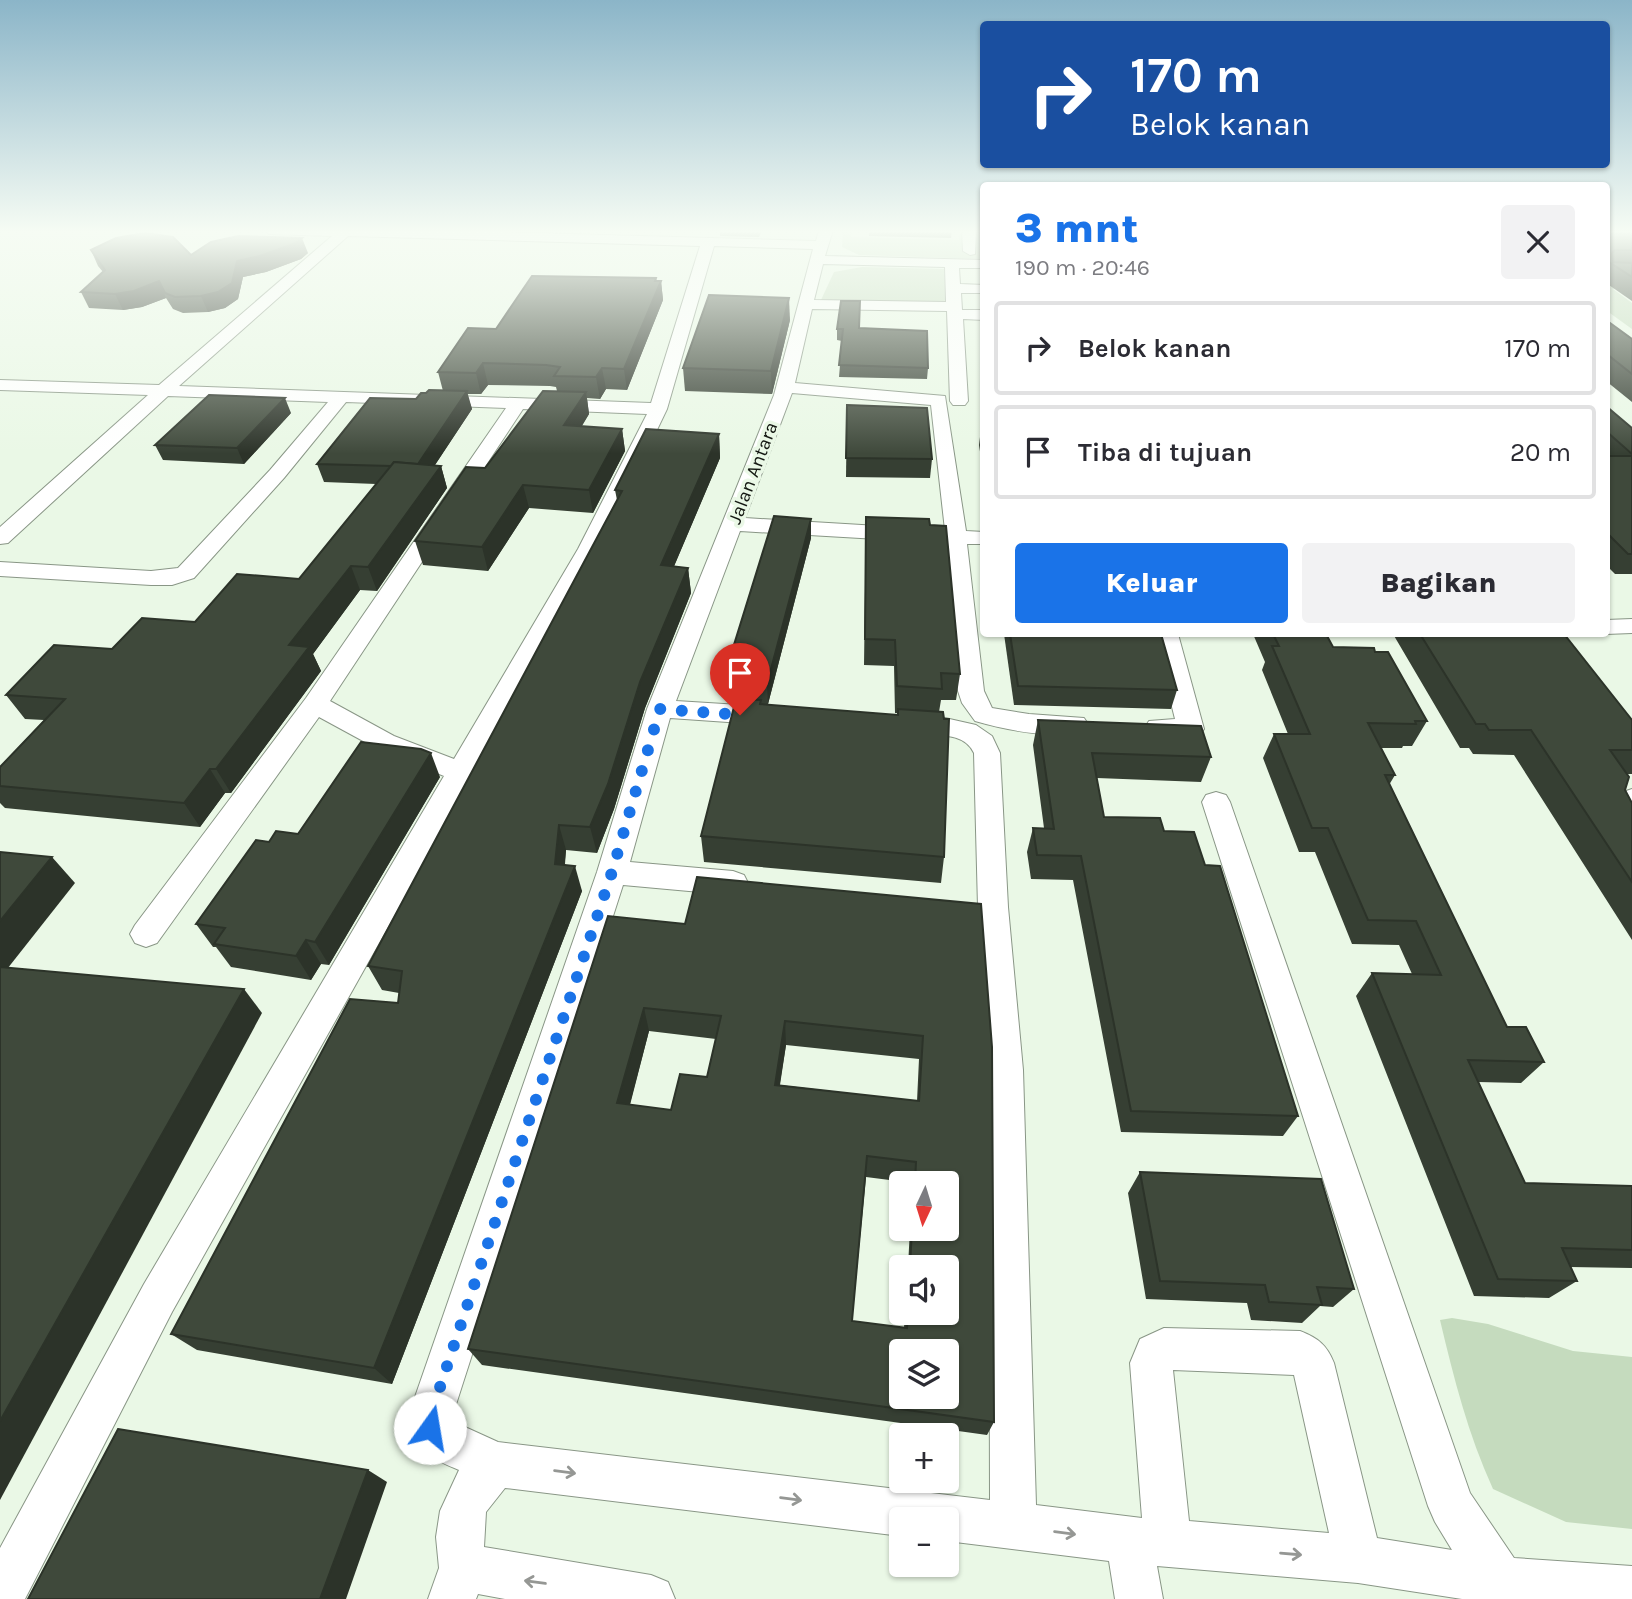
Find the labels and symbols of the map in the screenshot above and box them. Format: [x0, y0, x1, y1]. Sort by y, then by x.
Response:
street label: Jalan Antara [724, 419, 782, 527]
pin [710, 643, 770, 715]
north arrow [889, 1171, 959, 1241]
position arrow [393, 1391, 467, 1465]
one-way arrow [553, 1466, 576, 1479]
one-way arrow [779, 1493, 801, 1506]
one-way arrow [1053, 1526, 1076, 1539]
one-way arrow [1280, 1548, 1302, 1561]
one-way arrow [524, 1575, 547, 1588]

